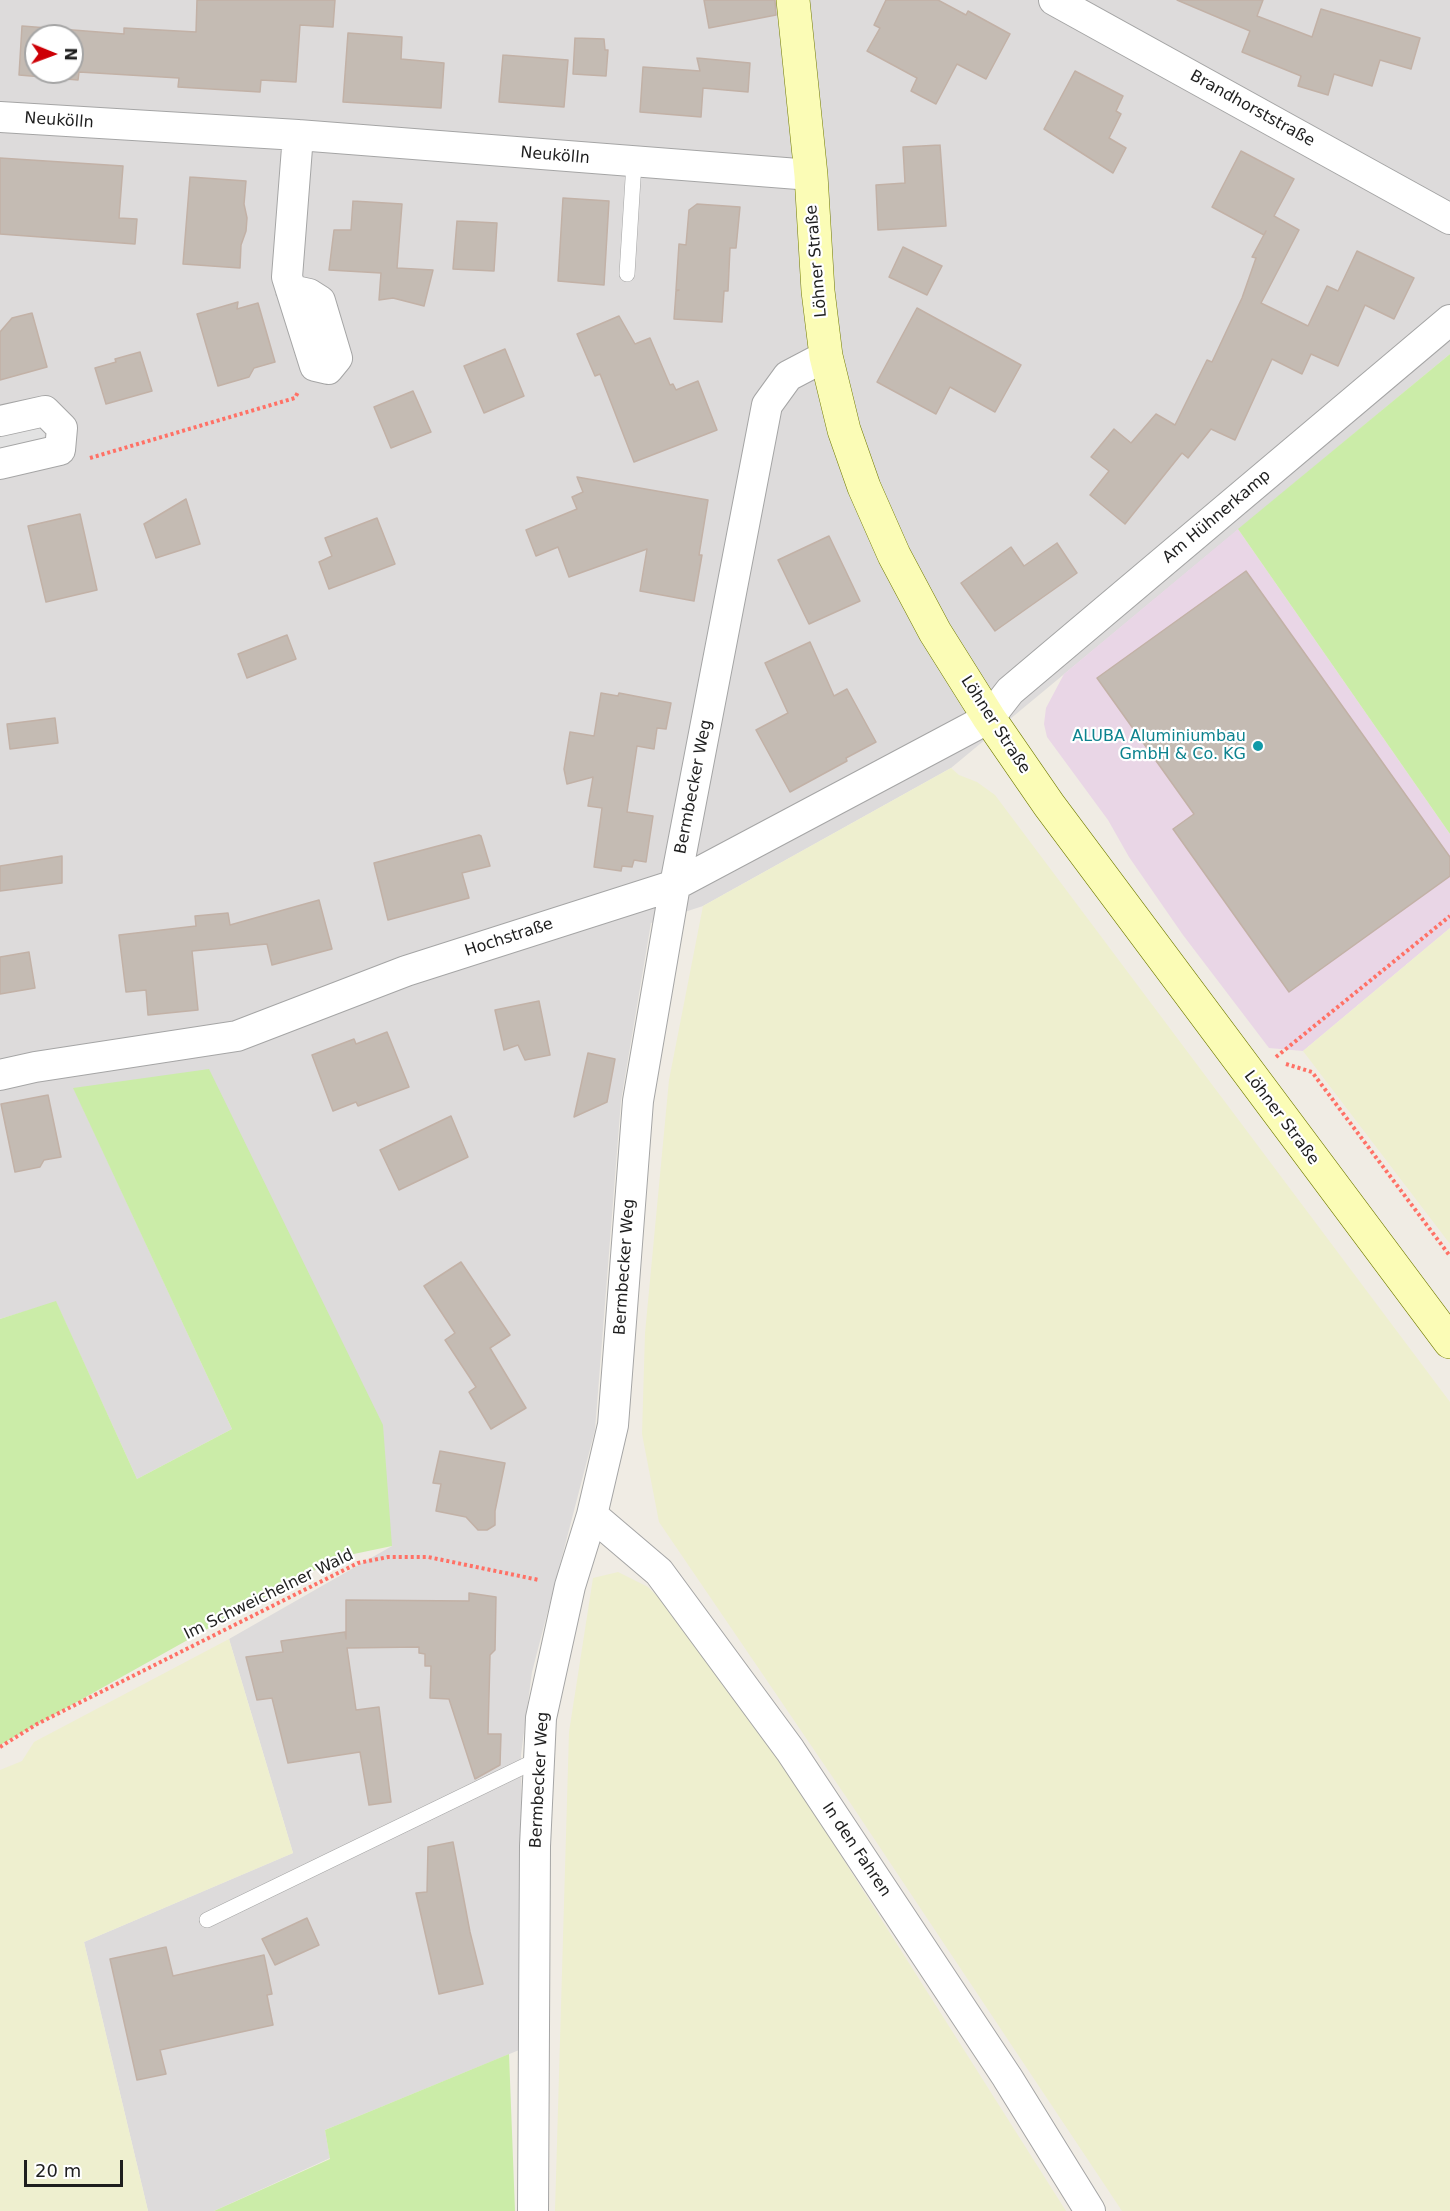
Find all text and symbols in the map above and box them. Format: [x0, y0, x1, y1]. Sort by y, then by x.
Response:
north arrow [24, 24, 84, 84]
text: N [61, 47, 80, 61]
street label: Brandhorststraße [1186, 67, 1318, 151]
street label: Neukölln [24, 109, 94, 133]
street label: Neukölln [520, 143, 590, 169]
street label: Löhner Straße [803, 204, 831, 318]
street label: Am Hühnerkamp [1159, 466, 1275, 568]
street label: Löhner Straße [956, 672, 1034, 778]
street label: Bermbecker Weg [672, 718, 716, 856]
place label: ALUBA Aluminiumbau GmbH & Co. KG [1072, 727, 1246, 765]
marker: ALUBA Aluminiumbau GmbH & Co. KG [1251, 739, 1265, 753]
street label: Hochstraße [462, 915, 556, 961]
street label: Löhner Straße [1239, 1067, 1323, 1169]
street label: Bermbecker Weg [611, 1198, 639, 1336]
street label: Im Schweichelner Wald [181, 1546, 357, 1644]
street label: Bermbecker Weg [527, 1711, 553, 1849]
street label: In den Fahren [818, 1799, 894, 1901]
scale bar [27, 2148, 126, 2186]
text: 20 m [35, 2160, 81, 2181]

